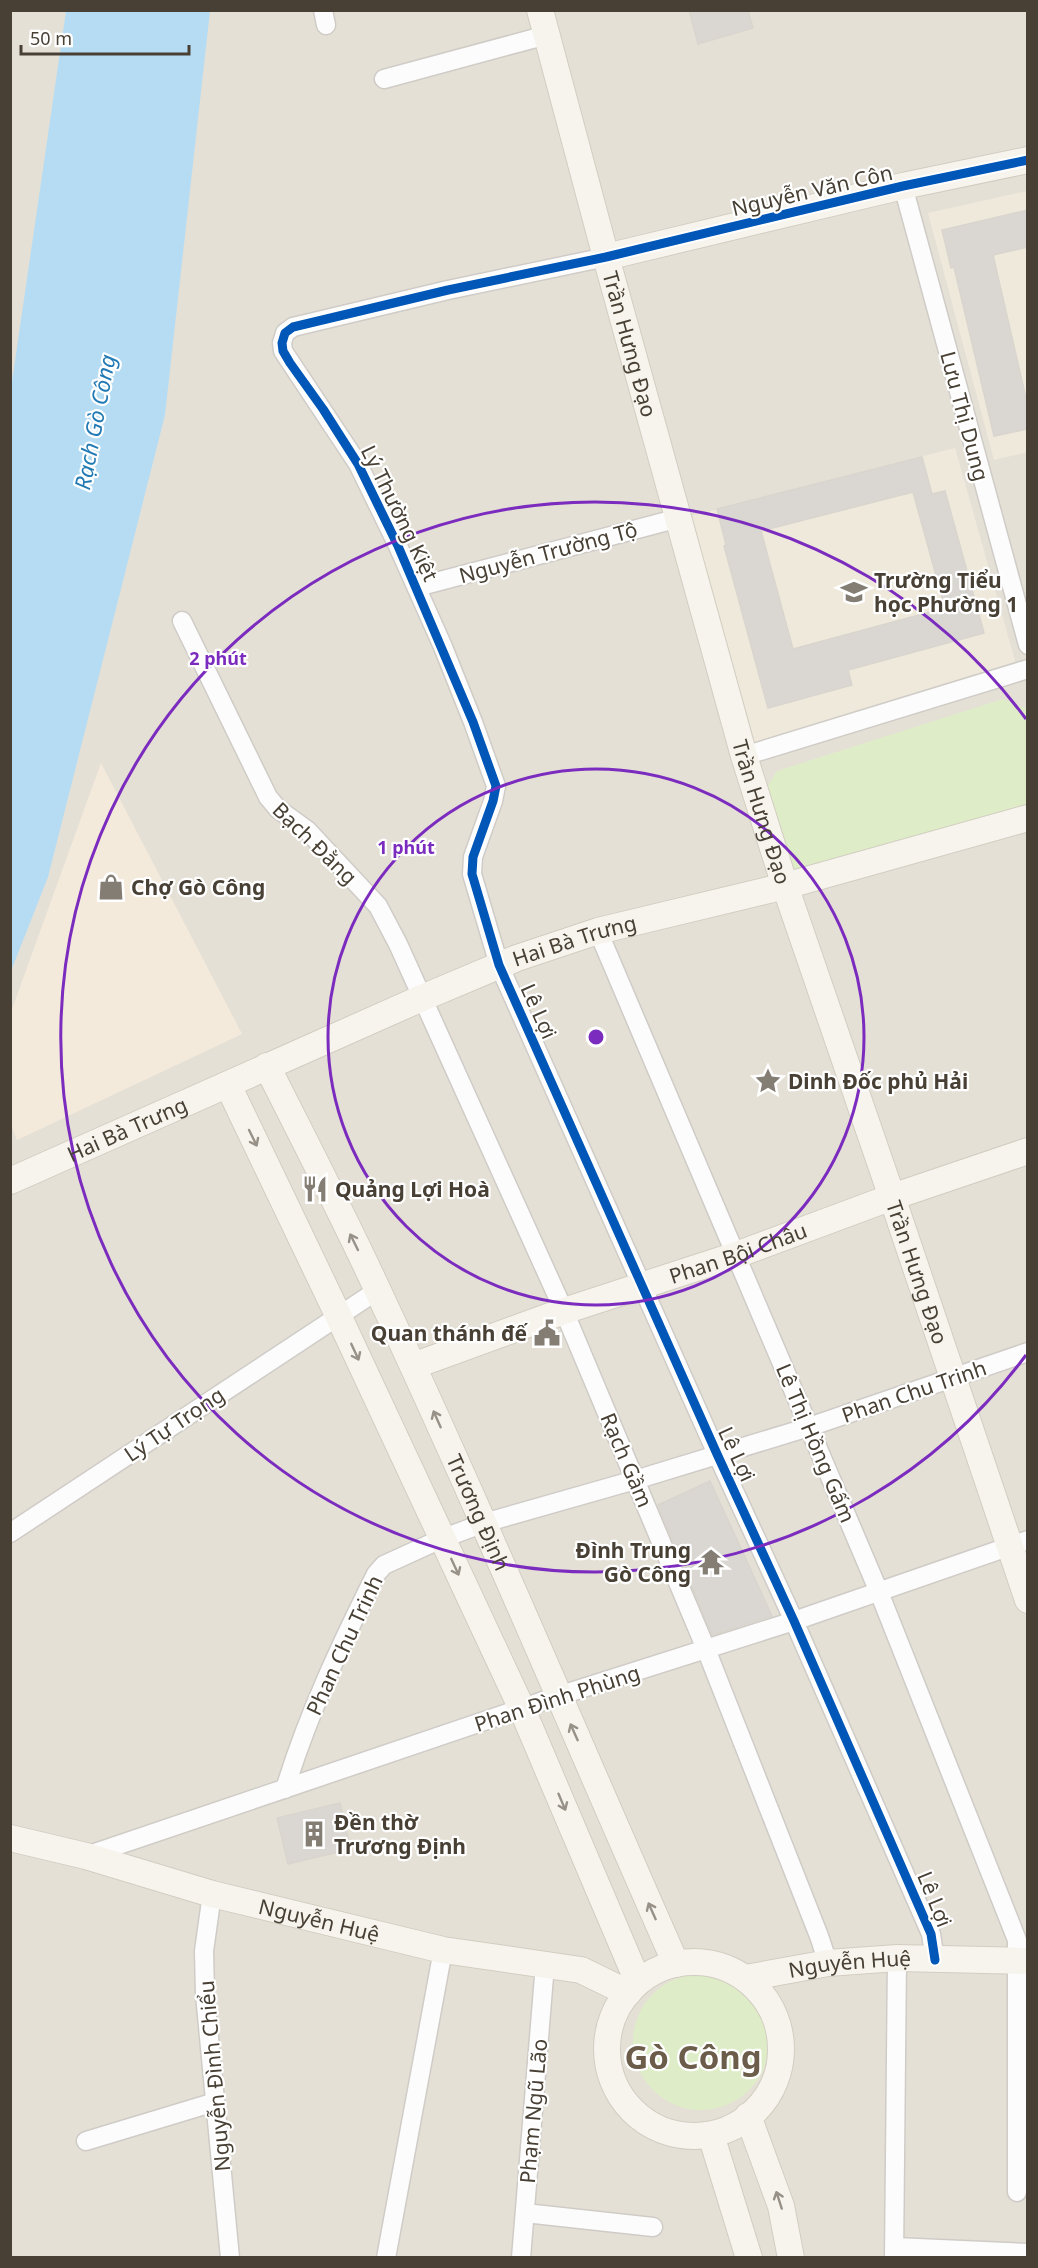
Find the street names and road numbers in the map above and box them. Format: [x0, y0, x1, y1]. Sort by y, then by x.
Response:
street label: Nguyễn Văn Côn [729, 158, 895, 222]
street label: Trần Hưng Đạo [597, 268, 664, 420]
street label: Lưu Thị Dung [934, 348, 996, 484]
street label: Lý Thường Kiệt [355, 440, 445, 586]
street label: Nguyễn Trường Tộ [456, 515, 640, 589]
street label: Trần Hưng Đạo [726, 736, 798, 888]
street label: Bạch Đằng [267, 796, 363, 890]
street label: Hai Bà Trưng [509, 908, 639, 973]
street label: Lê Lợi [514, 979, 564, 1043]
street label: Hai Bà Trưng [63, 1090, 191, 1168]
street label: Trần Hưng Đạo [880, 1197, 955, 1348]
street label: Phan Bội Châu [665, 1216, 811, 1290]
street label: Phan Chu Trinh [838, 1353, 990, 1429]
street label: Lê Thị Hồng Gấm [770, 1359, 862, 1527]
street label: Lý Tự Trọng [119, 1380, 229, 1468]
street label: Rạch Gầm [595, 1408, 659, 1512]
street label: Lê Lợi [712, 1422, 762, 1486]
street label: Trương Định [441, 1450, 517, 1575]
street label: Phan Chu Trinh [299, 1571, 389, 1719]
street label: Phan Đình Phùng [471, 1658, 643, 1738]
street label: Lê Lợi [911, 1867, 959, 1931]
street label: Nguyễn Huệ [256, 1892, 382, 1948]
street label: Nguyễn Huệ [786, 1944, 911, 1984]
street label: Nguyễn Đình Chiểu [192, 1979, 236, 2173]
street label: Phạm Ngũ Lão [513, 2037, 553, 2185]

